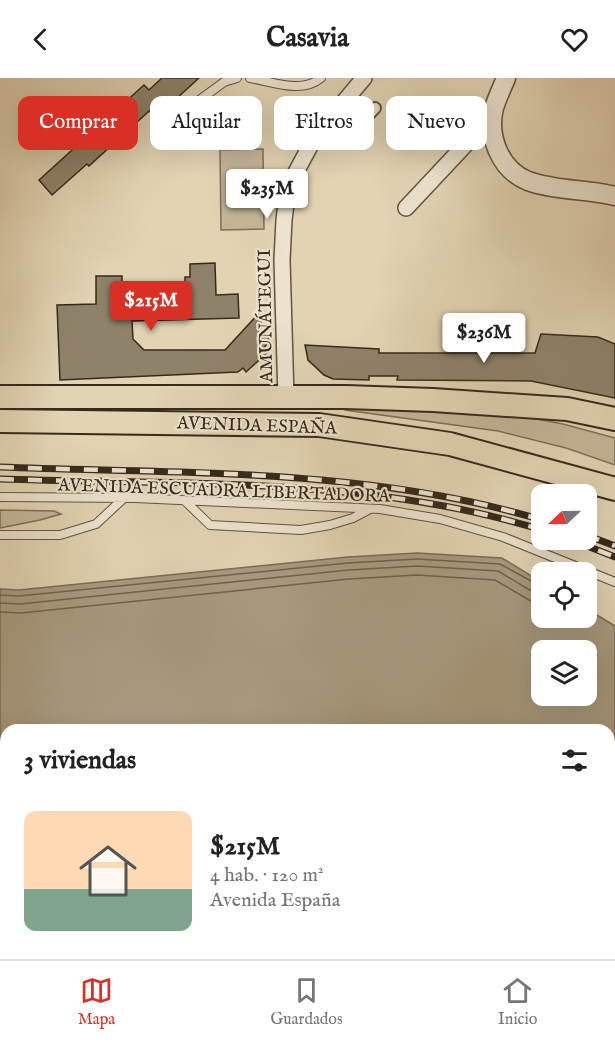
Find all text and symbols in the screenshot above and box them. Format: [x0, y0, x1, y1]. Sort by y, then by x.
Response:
text: Casavia [266, 22, 349, 56]
icon: back [24, 23, 57, 56]
icon: heart [558, 23, 591, 56]
chip: Comprar [18, 96, 138, 150]
chip: Alquilar [150, 96, 262, 150]
chip: Filtros [274, 96, 374, 150]
chip: Nuevo [386, 96, 487, 150]
pin: $235M [225, 169, 309, 220]
text: $235M [240, 176, 294, 201]
street label: AMUNÁTEGUI [252, 249, 279, 384]
pin: $215M [109, 281, 193, 332]
text: $215M [124, 288, 178, 313]
pin: $236M [442, 313, 526, 364]
text: $236M [456, 320, 512, 345]
street label: AVENIDA ESPAÑA [175, 410, 338, 441]
street label: AVENIDA ESCUADRA LIBERTADORA [57, 474, 391, 509]
north arrow [531, 484, 597, 550]
map controls [531, 484, 597, 706]
button: locate [531, 562, 597, 628]
button: layers [531, 640, 597, 706]
text: 3 viviendas [24, 744, 136, 777]
icon: filters [558, 744, 591, 777]
text: $215M [210, 830, 280, 863]
icon: home [72, 835, 144, 907]
text: 4 hab. · 120 m² [210, 863, 324, 888]
text: Avenida España [210, 888, 340, 913]
tab: Mapa [78, 974, 115, 1030]
tab: Guardados [271, 974, 343, 1030]
tab: Inicio [498, 974, 537, 1030]

